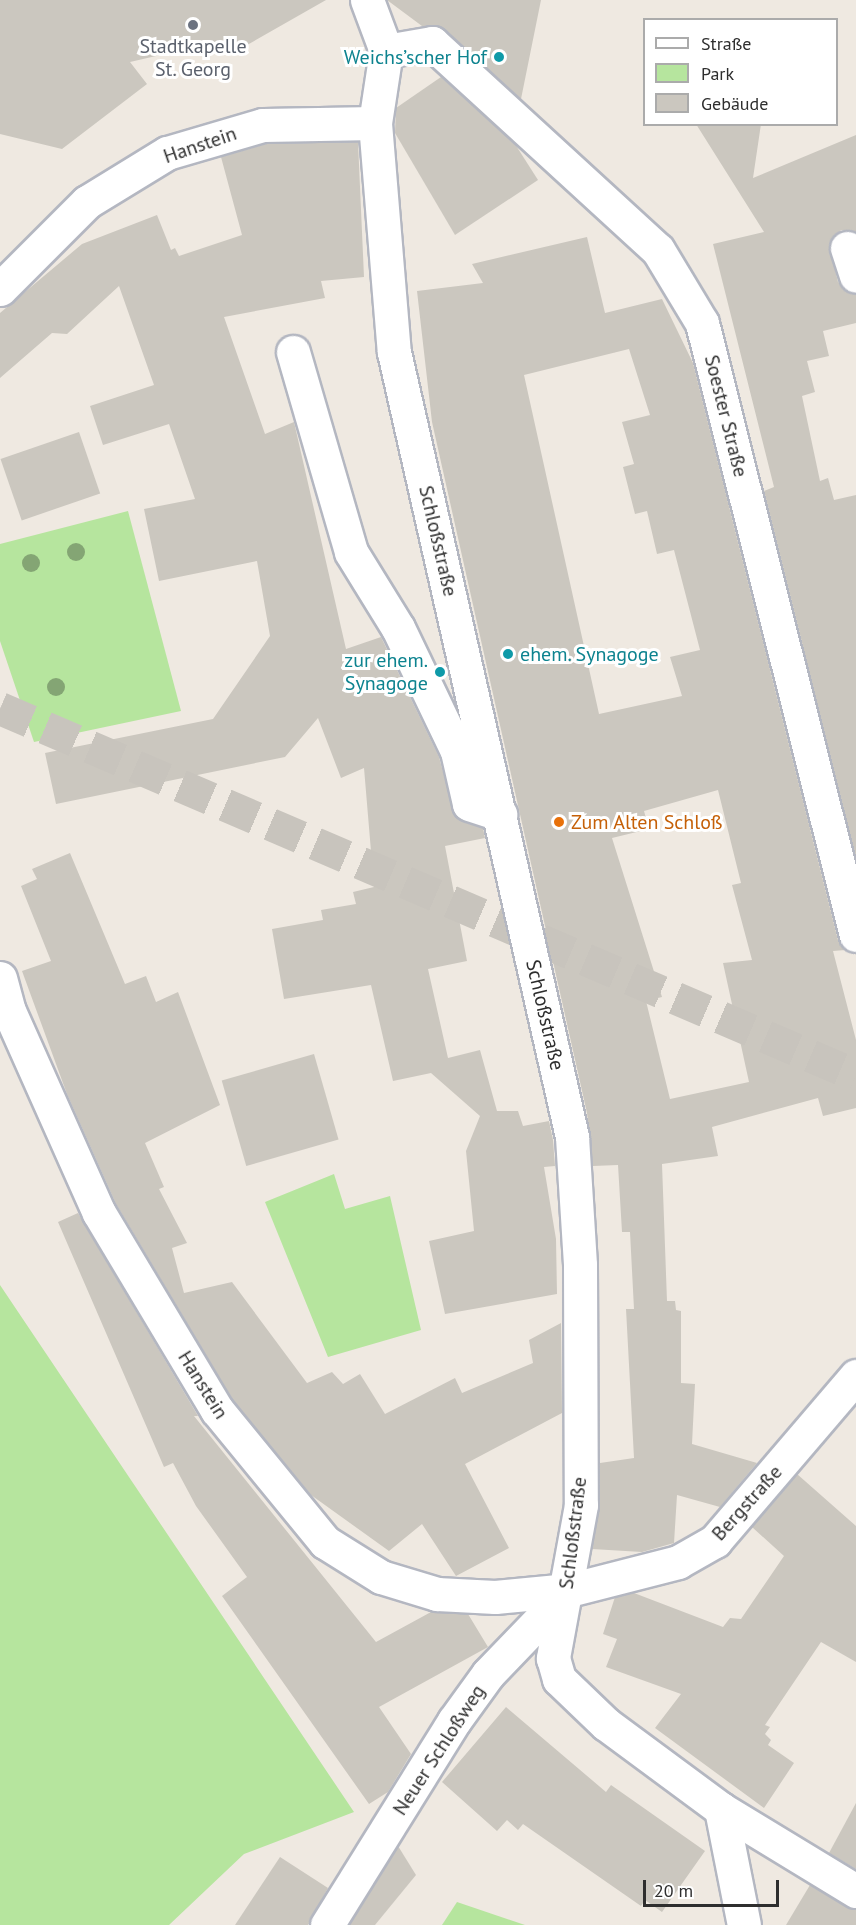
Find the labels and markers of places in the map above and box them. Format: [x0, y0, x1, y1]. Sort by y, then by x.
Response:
marker: Stadtkapelle St. Georg [186, 18, 200, 32]
place label: Stadtkapelle St. Georg [139, 35, 247, 82]
place label: Weichs’scher Hof [344, 45, 487, 69]
marker: Weichs’scher Hof [492, 50, 506, 64]
place label: ehem. Synagoge [520, 642, 660, 666]
marker: ehem. Synagoge [501, 647, 515, 661]
place label: zur ehem. Synagoge [344, 648, 428, 695]
marker: zur ehem. Synagoge [433, 665, 447, 679]
place label: Zum Alten Schloß [571, 810, 723, 834]
marker: Zum Alten Schloß [552, 815, 566, 829]

